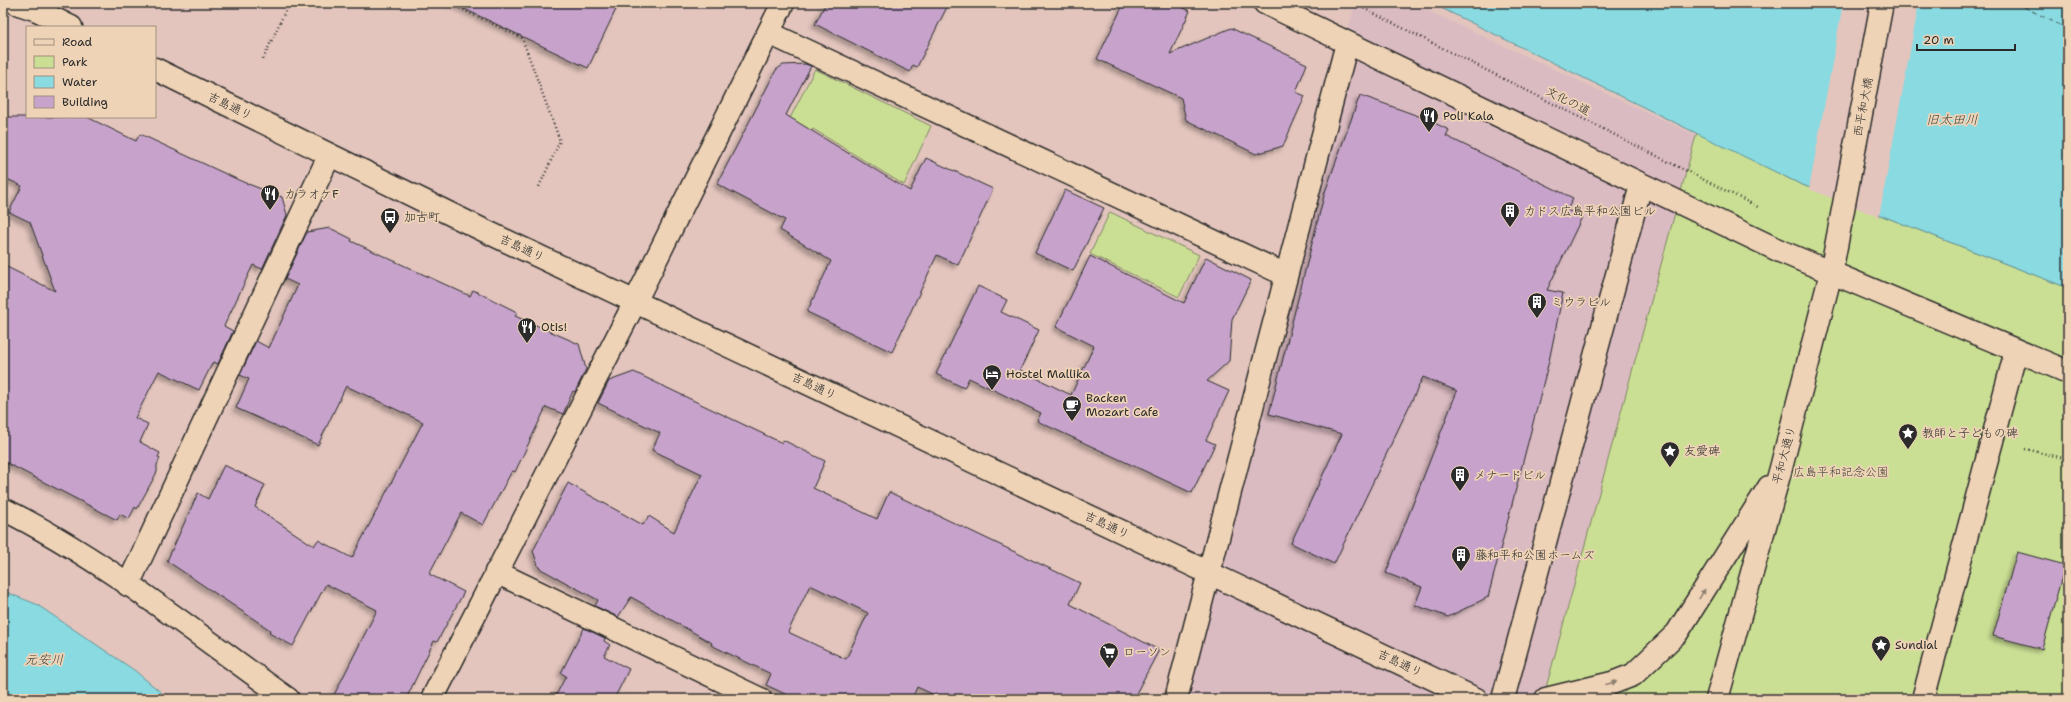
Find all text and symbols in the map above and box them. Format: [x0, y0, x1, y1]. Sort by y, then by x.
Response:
legend [26, 26, 156, 118]
scale bar [1917, 26, 2015, 52]
text: 20 m [1923, 32, 1954, 48]
text: Road [62, 34, 93, 50]
text: Park [62, 54, 88, 70]
text: Water [62, 74, 98, 90]
street label: 西平和大橋 [1849, 76, 1877, 138]
street label: 文化の道 [1543, 83, 1593, 119]
street label: 吉島通り [205, 88, 255, 124]
text: Building [62, 94, 108, 110]
restaurant icon: Poli Kala [1418, 105, 1440, 133]
place label: Poli Kala [1443, 108, 1494, 124]
water label: 旧太田川 [1926, 111, 1978, 128]
restaurant icon: カラオケF [259, 183, 281, 211]
place label: カラオケF [284, 186, 339, 202]
building icon: カドス広島平和公園ビル [1499, 200, 1521, 228]
place label: カドス広島平和公園ビル [1524, 203, 1656, 219]
bus stop icon: 加古町 [379, 206, 401, 234]
place label: 加古町 [404, 209, 440, 225]
street label: 吉島通り [497, 231, 547, 265]
building icon: ミウラビル [1526, 291, 1548, 319]
place label: ミウラビル [1551, 294, 1611, 310]
restaurant icon: Otis! [516, 316, 538, 344]
place label: Otis! [541, 319, 567, 335]
hotel icon: Hostel Mallika [981, 363, 1003, 391]
place label: Hostel Mallika [1006, 366, 1091, 382]
street label: 吉島通り [789, 369, 839, 403]
place label: Backen Mozart Cafe [1086, 390, 1159, 420]
cafe icon: Backen Mozart Cafe [1061, 394, 1083, 422]
place icon: 教師と子どもの碑 [1897, 422, 1919, 450]
street label: 平和大通り [1769, 424, 1799, 486]
place label: 教師と子どもの碑 [1922, 425, 2018, 441]
place icon: 友愛碑 [1659, 440, 1681, 468]
place label: 友愛碑 [1684, 443, 1720, 459]
building icon: メナードビル [1449, 464, 1471, 492]
park label: 広島平和記念公園 [1793, 464, 1889, 480]
place label: メナードビル [1474, 467, 1546, 483]
street label: 吉島通り [1082, 508, 1132, 542]
building icon: 藤和平和公園ホームズ [1450, 544, 1472, 572]
place label: 藤和平和公園ホームズ [1475, 547, 1595, 563]
one-way arrow [1698, 588, 1705, 600]
place icon: Sundial [1870, 634, 1892, 662]
place label: Sundial [1895, 637, 1938, 653]
supermarket icon: ローソン [1098, 641, 1120, 669]
place label: ローソン [1123, 644, 1171, 660]
street label: 吉島通り [1375, 646, 1425, 680]
water label: 元安川 [24, 651, 64, 668]
one-way arrow [1606, 680, 1618, 686]

